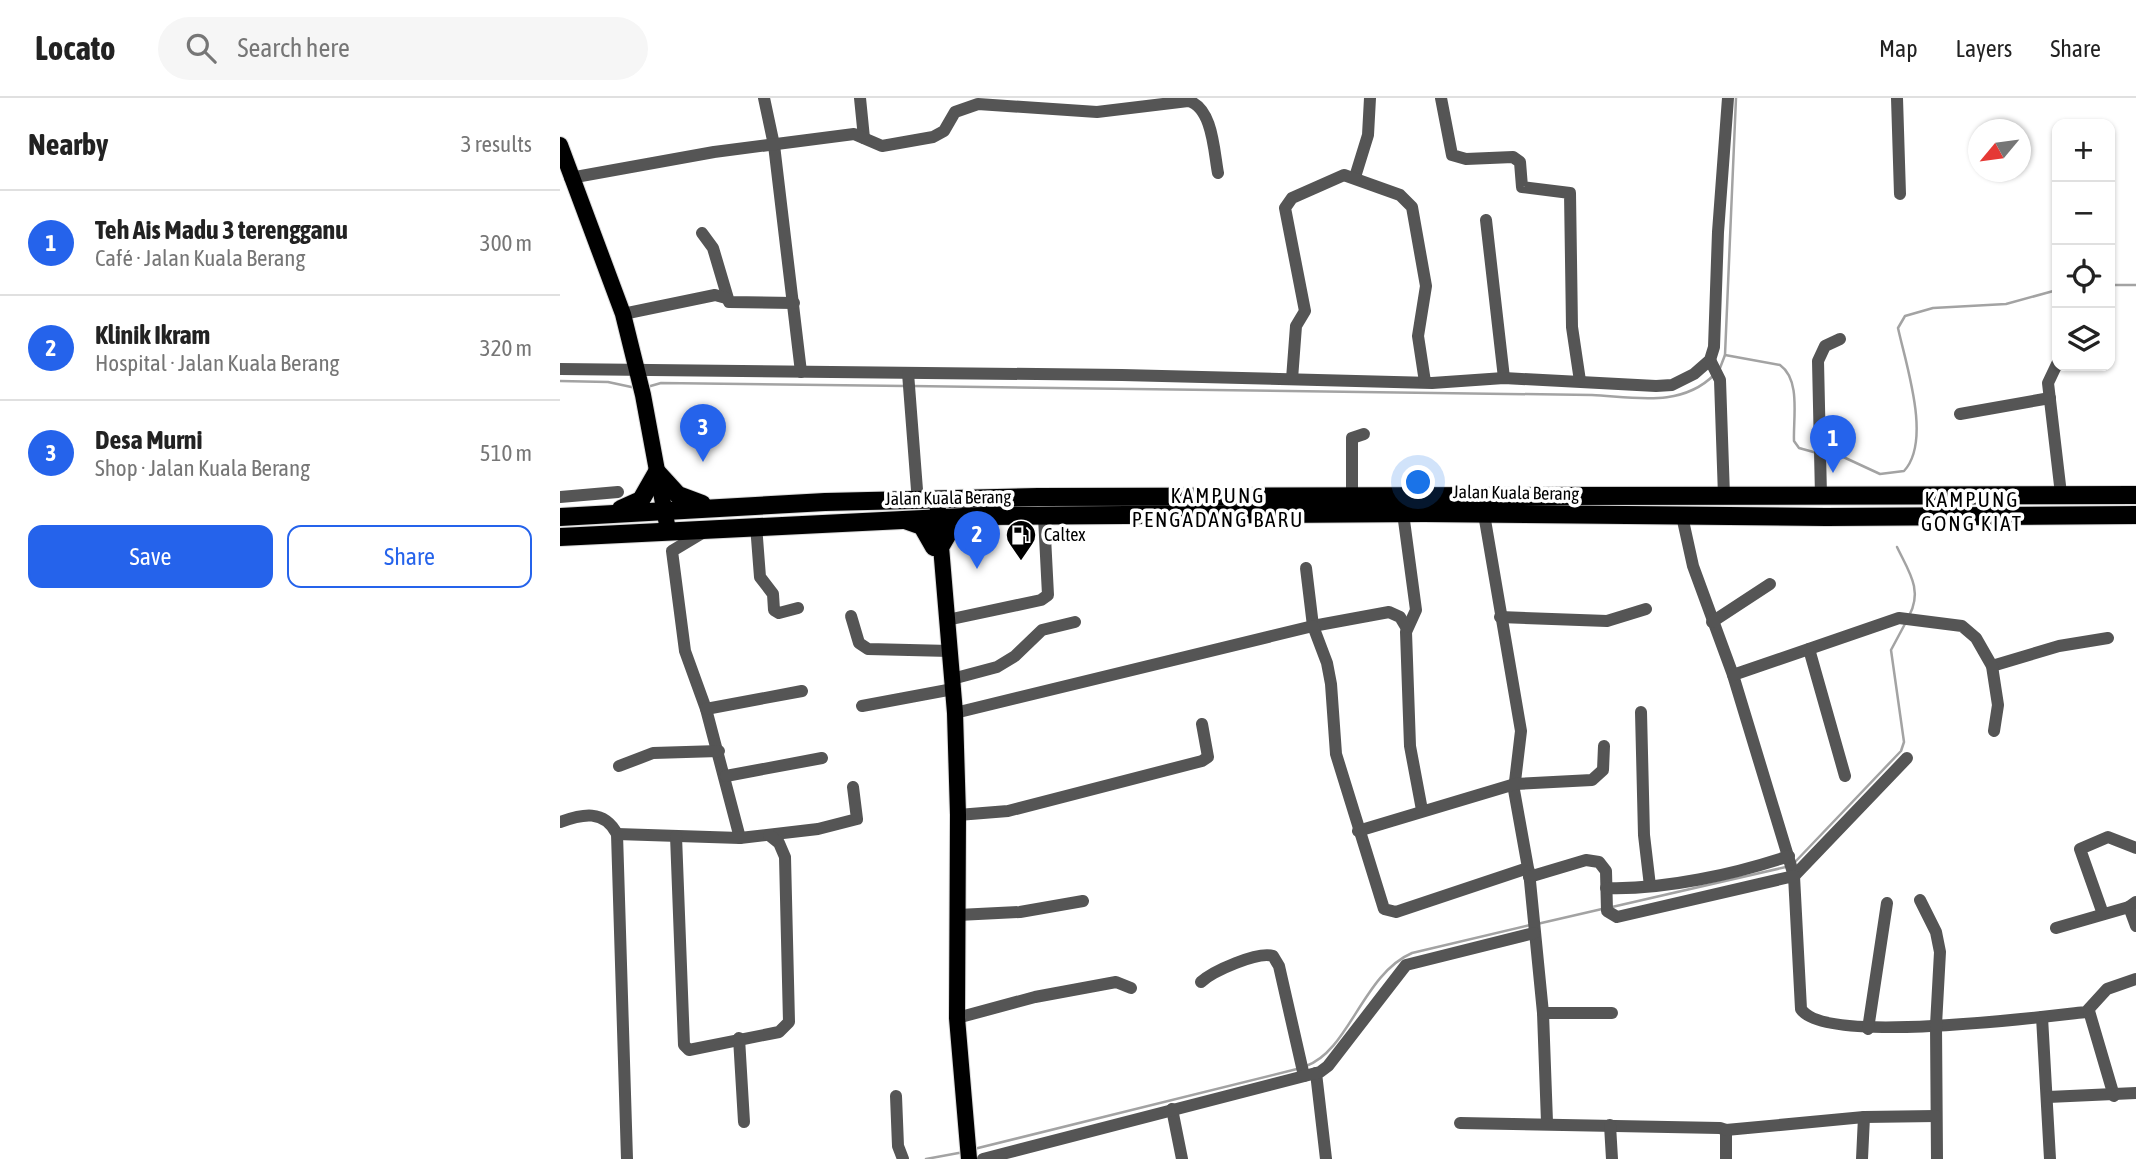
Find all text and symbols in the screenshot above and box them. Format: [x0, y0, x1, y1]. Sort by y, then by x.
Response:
search box [158, 17, 648, 80]
text: Locato [35, 29, 116, 67]
icon: search [182, 29, 220, 67]
text: Search here [238, 33, 350, 63]
text: Map [1879, 35, 1918, 62]
text: Layers [1956, 35, 2012, 62]
text: Share [2050, 35, 2101, 62]
north arrow [1968, 119, 2031, 182]
map controls [2052, 119, 2115, 371]
button: + [2052, 119, 2115, 182]
text: Nearby [28, 127, 108, 161]
text: 3 results [461, 131, 532, 157]
button: − [2052, 182, 2115, 245]
text: Teh Ais Madu 3 terengganu [95, 215, 348, 245]
text: 1 [46, 230, 56, 256]
text: 300 m [480, 230, 532, 256]
text: Café · Jalan Kuala Berang [95, 245, 305, 271]
button: locate [2052, 245, 2115, 308]
button: layers [2052, 308, 2115, 371]
text: Klinik Ikram [95, 320, 210, 350]
text: 2 [46, 335, 56, 361]
text: 320 m [480, 335, 532, 361]
text: Hospital · Jalan Kuala Berang [95, 350, 339, 376]
pin: 3 [680, 404, 726, 462]
pin: 1 [1810, 415, 1856, 473]
text: Desa Murni [95, 425, 202, 455]
text: 3 [46, 440, 56, 466]
text: 510 m [480, 440, 532, 466]
text: Shop · Jalan Kuala Berang [95, 455, 310, 481]
your location [1401, 465, 1435, 499]
street label: Jalan Kuala Berang [1453, 481, 1580, 504]
district label: KAMPUNG PENGADANG BARU [1132, 483, 1304, 531]
street label: Jalan Kuala Berang [885, 486, 1012, 509]
district label: KAMPUNG GONG KIAT [1921, 487, 2023, 535]
pin: 2 [954, 511, 1000, 569]
fuel station icon: Caltex [1004, 518, 1038, 562]
place label: Caltex [1044, 524, 1086, 545]
button: Save [28, 525, 273, 588]
button: Share [287, 525, 532, 588]

